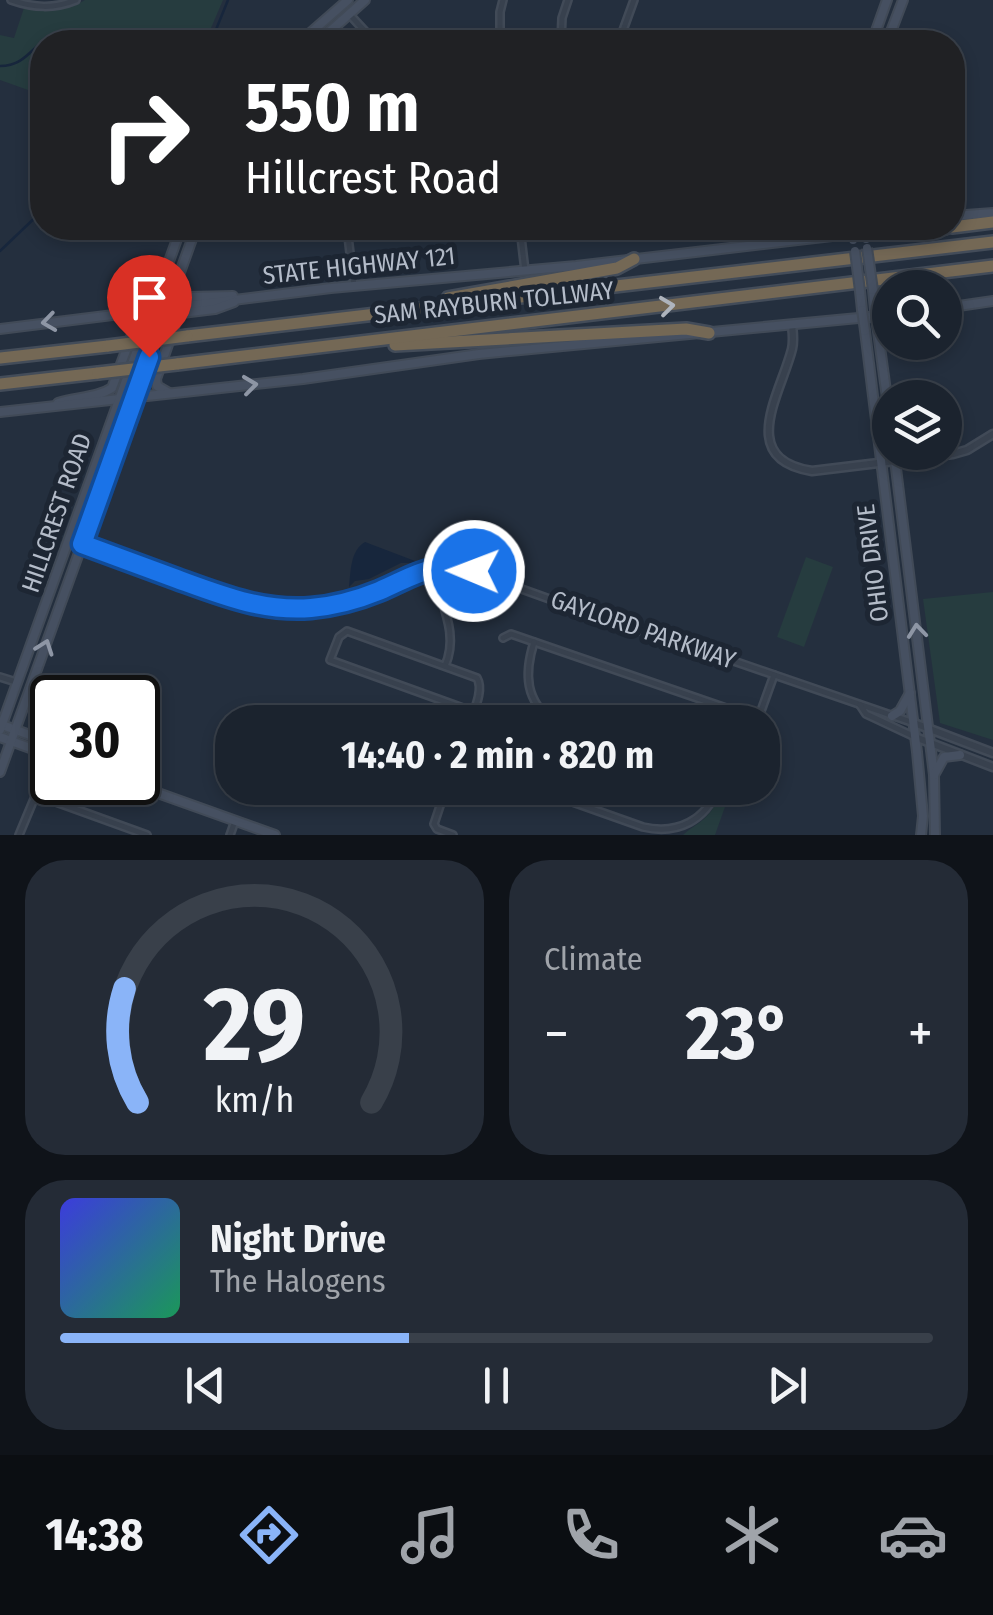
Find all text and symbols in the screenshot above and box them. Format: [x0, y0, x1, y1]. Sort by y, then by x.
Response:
text: 550 m [245, 66, 420, 150]
icon: right [80, 70, 210, 200]
text: Hillcrest Road [245, 151, 501, 205]
street label: STATE HIGHWAY 121 [261, 241, 457, 291]
pin [107, 255, 192, 358]
icon: arrive [122, 270, 177, 325]
map controls [872, 270, 962, 470]
button: search [872, 270, 962, 360]
street label: SAM RAYBURN TOLLWAY [373, 275, 616, 331]
one-way arrow [659, 296, 675, 317]
one-way arrow [41, 311, 57, 332]
one-way arrow [242, 375, 258, 396]
button: layers [872, 380, 962, 470]
street label: HILLCREST ROAD [16, 429, 98, 597]
street label: OHIO DRIVE [851, 503, 895, 623]
position arrow [422, 519, 526, 623]
street label: GAYLORD PARKWAY [547, 584, 740, 676]
one-way arrow [906, 623, 928, 639]
one-way arrow [33, 640, 54, 657]
speed limit sign: 30 [30, 675, 160, 805]
text: 14:40 · 2 min · 820 m [341, 732, 654, 778]
text: Climate [544, 940, 643, 978]
text: 29 [203, 963, 305, 1088]
text: 23° [686, 989, 791, 1079]
text: − [544, 1001, 569, 1067]
text: + [908, 1001, 933, 1067]
text: km/h [215, 1079, 294, 1121]
text: Night Drive [210, 1216, 386, 1262]
text: The Halogens [210, 1262, 386, 1300]
icon: previous [178, 1358, 233, 1413]
icon: pause [469, 1358, 524, 1413]
icon: next [760, 1358, 815, 1413]
icon: directions [234, 1500, 304, 1570]
icon: music [395, 1500, 465, 1570]
icon: phone [556, 1500, 626, 1570]
icon: climate [717, 1500, 787, 1570]
icon: car [878, 1500, 948, 1570]
text: 14:38 [45, 1508, 144, 1562]

